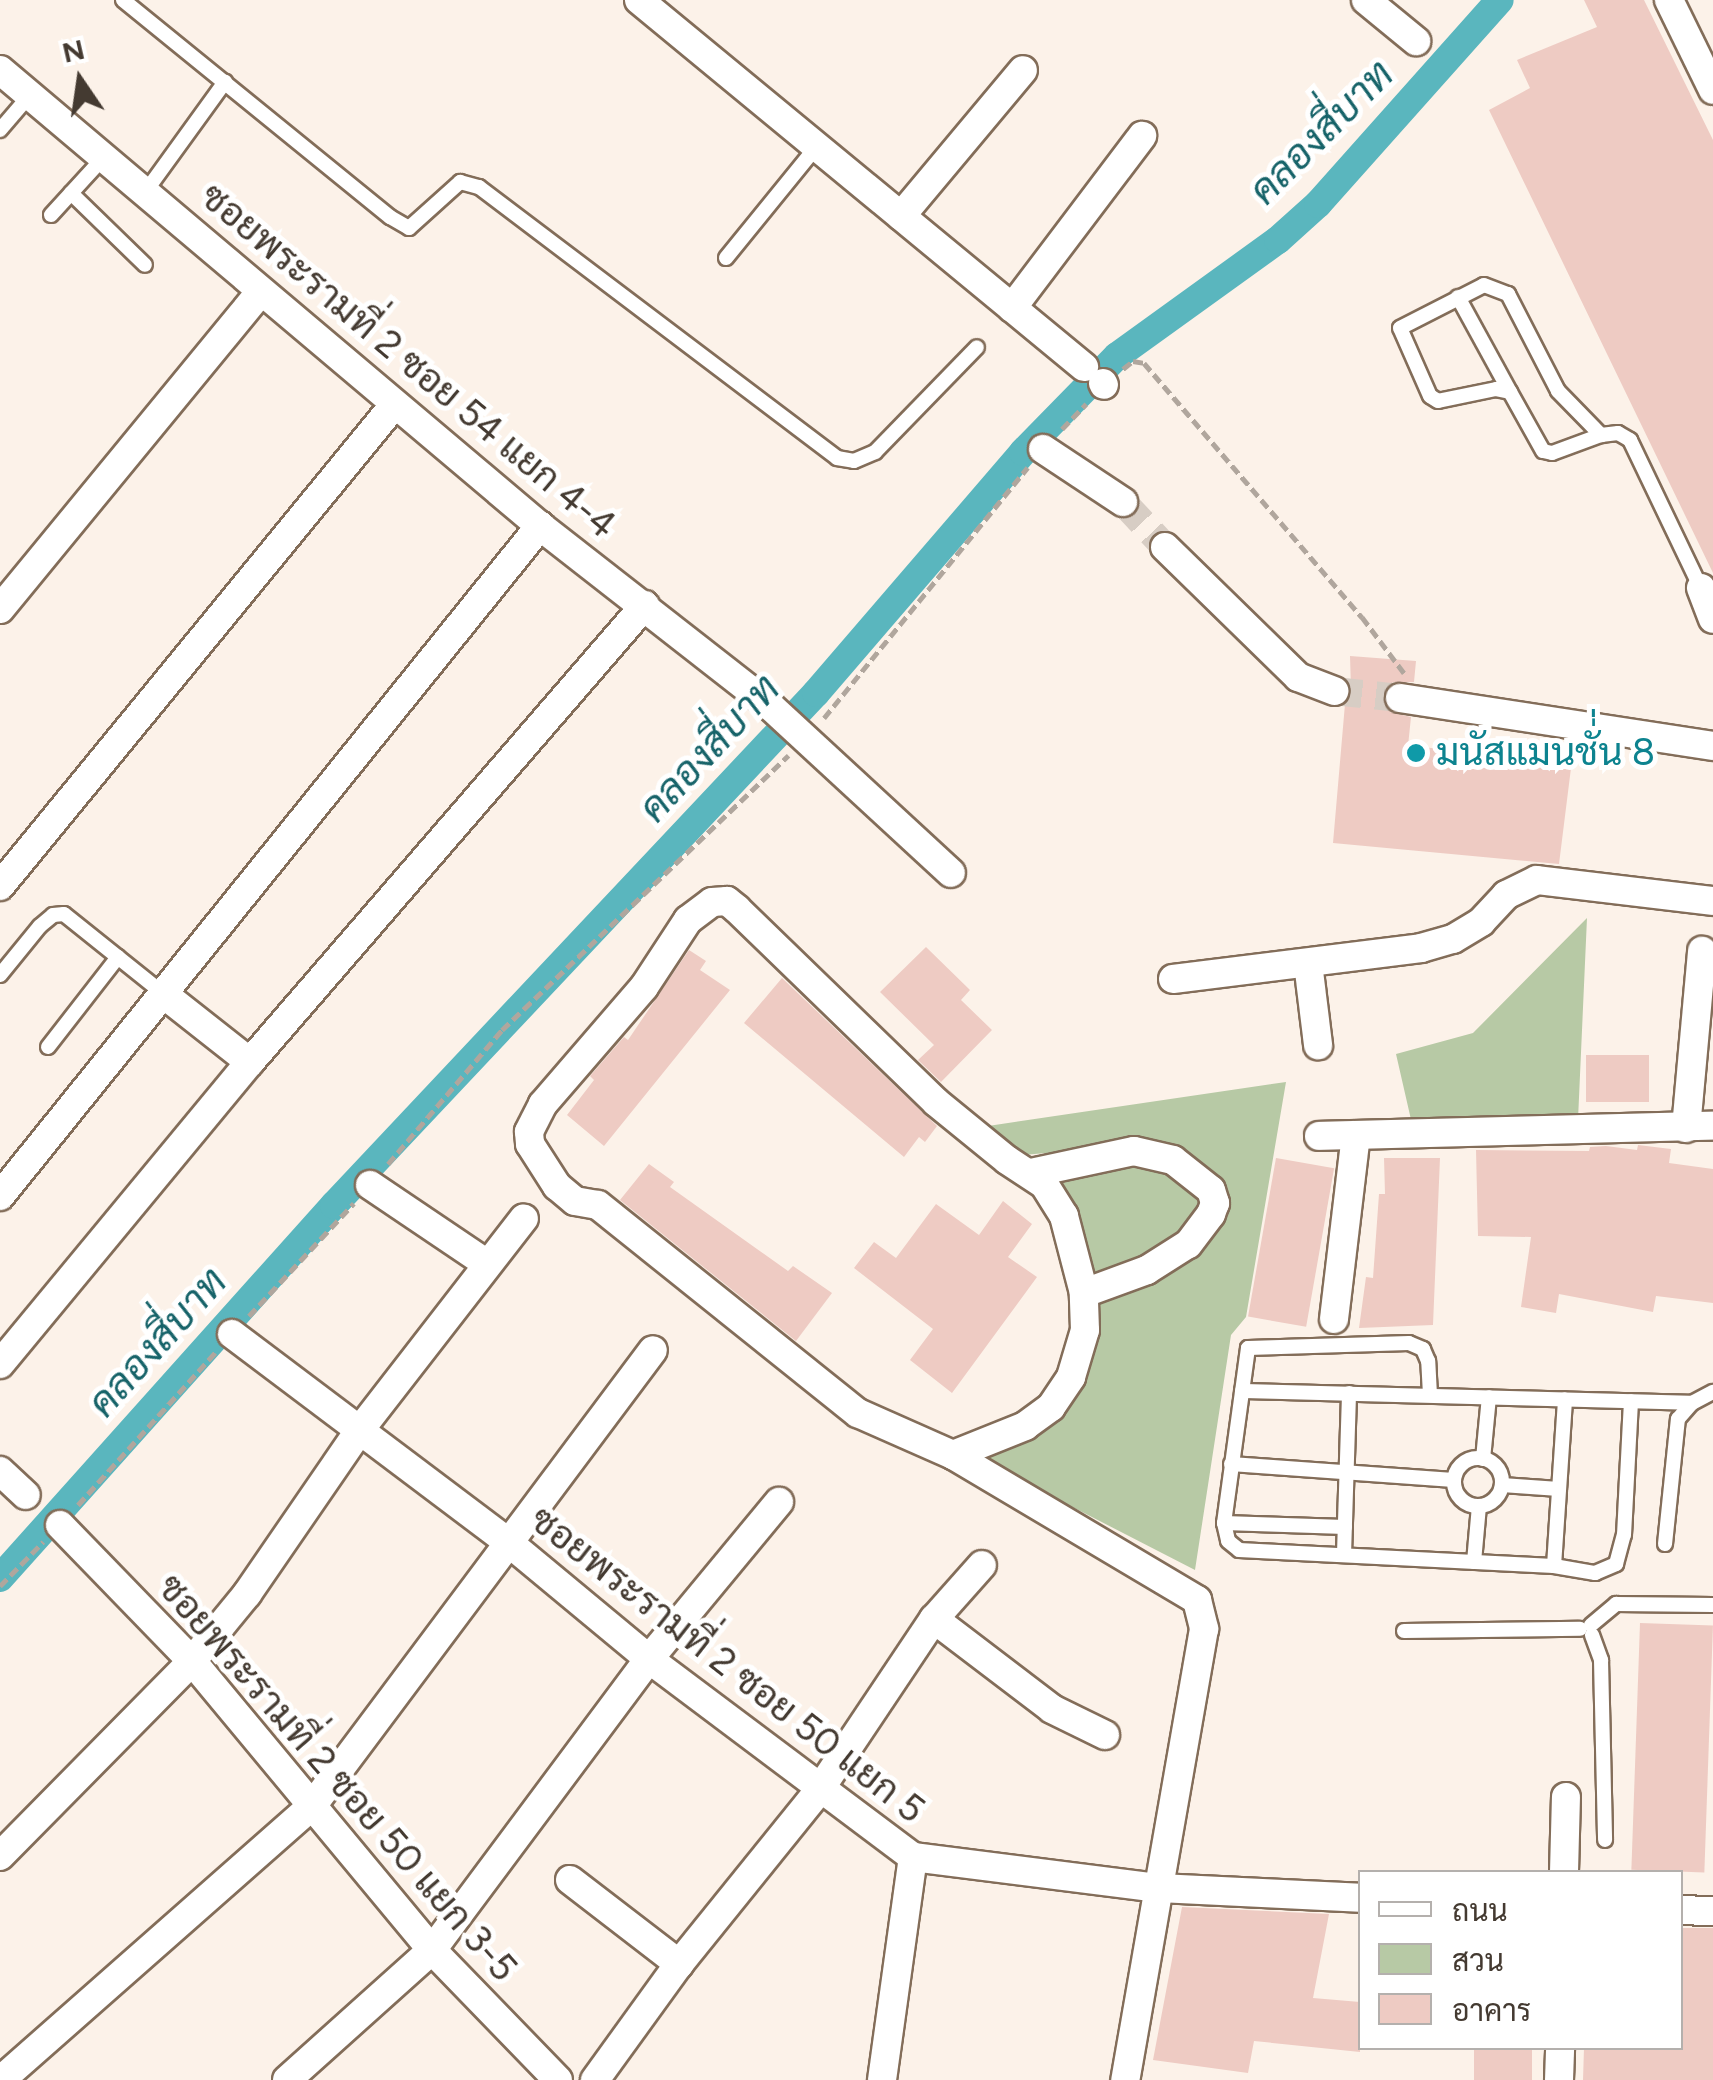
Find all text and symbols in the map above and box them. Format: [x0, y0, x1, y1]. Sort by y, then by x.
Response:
north arrow [30, 30, 130, 130]
text: N [59, 32, 88, 70]
water label: คลองสี่บาท [1239, 50, 1403, 214]
street label: ซอยพระรามที่ 2 ซอย 54 แยก 4-4 [191, 174, 625, 548]
water label: คลองสี่บาท [629, 664, 789, 832]
place label: มนัสแมนชั่่น 8 [1436, 730, 1655, 776]
marker: มนัสแมนชั่่น 8 [1405, 742, 1427, 764]
water label: คลองสี่บาท [78, 1258, 236, 1426]
street label: ซอยพระรามที่ 2 ซอย 50 แยก 5 [521, 1497, 933, 1833]
street label: ซอยพระรามที่ 2 ซอย 50 แยก 3-5 [148, 1565, 526, 1991]
legend [1358, 1870, 1683, 2050]
text: ถนน [1452, 1892, 1508, 1929]
text: สวน [1452, 1942, 1504, 1979]
text: อาคาร [1452, 1992, 1531, 2029]

